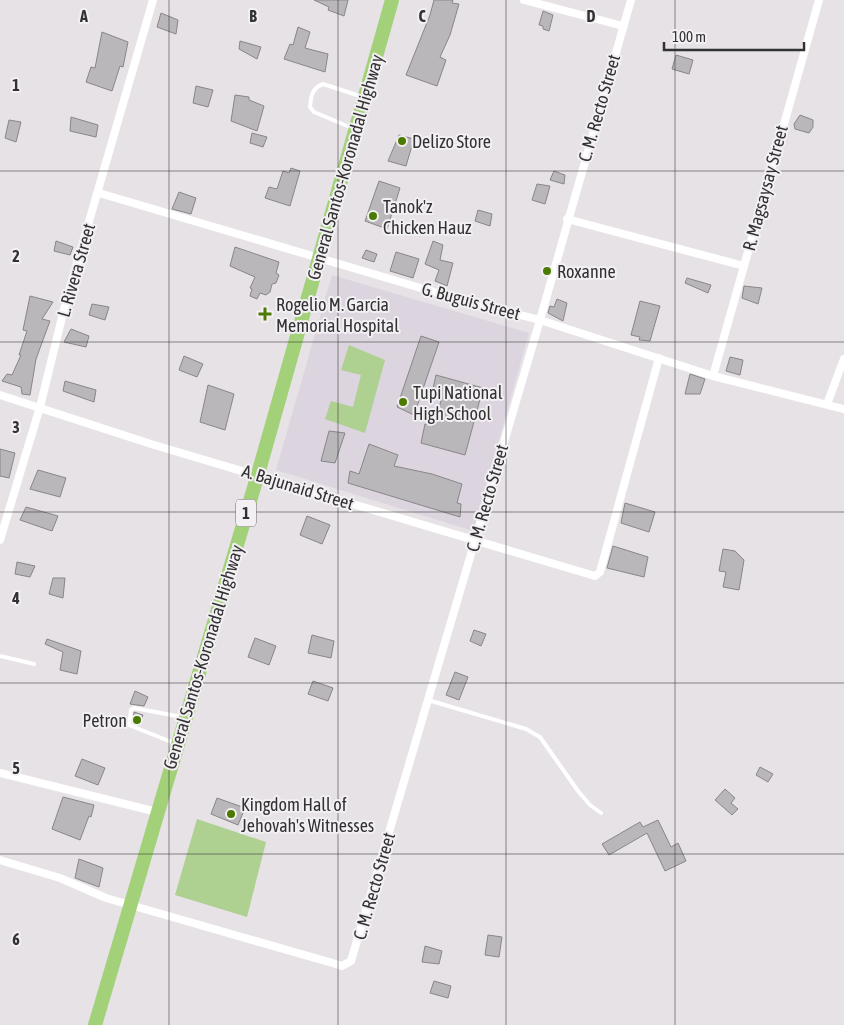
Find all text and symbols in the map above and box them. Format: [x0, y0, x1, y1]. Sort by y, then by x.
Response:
text: A [79, 7, 88, 25]
text: B [249, 7, 257, 25]
text: C [418, 7, 426, 25]
text: D [587, 7, 596, 25]
scale bar [664, 20, 804, 52]
text: 100 m [672, 28, 706, 45]
street label: General Santos-Koronadal Highway [303, 52, 387, 282]
street label: C. M. Recto Street [574, 52, 624, 164]
text: 1 [12, 76, 20, 94]
street label: R. Magsaysay Street [738, 123, 792, 253]
place label: Delizo Store [412, 131, 491, 152]
marker: Delizo Store [396, 135, 408, 147]
place label: Tanok'z Chicken Hauz [383, 196, 472, 238]
marker: Tanok'z Chicken Hauz [367, 210, 379, 222]
street label: L. Rivera Street [53, 221, 99, 319]
text: 2 [12, 247, 20, 265]
place label: Roxanne [557, 261, 616, 282]
marker: Roxanne [541, 265, 553, 277]
street label: G. Buguis Street [419, 278, 523, 324]
place label: Rogelio M. Garcia Memorial Hospital [276, 294, 399, 336]
marker: Rogelio M. Garcia Memorial Hospital [258, 307, 272, 321]
place label: Tupi National High School [413, 382, 503, 424]
marker: Tupi National High School [397, 396, 409, 408]
text: 3 [12, 418, 20, 436]
street label: C. M. Recto Street [462, 442, 512, 554]
street label: A. Bajunaid Street [239, 460, 357, 514]
road number: 1 [236, 499, 256, 526]
street label: General Santos-Koronadal Highway [159, 542, 247, 772]
text: 4 [11, 589, 20, 607]
place label: Petron [83, 710, 127, 731]
marker: Petron [131, 714, 143, 726]
text: 5 [12, 759, 20, 777]
place label: Kingdom Hall of Jehovah's Witnesses [241, 794, 374, 836]
marker: Kingdom Hall of Jehovah's Witnesses [225, 808, 237, 820]
street label: C. M. Recto Street [349, 830, 399, 942]
text: 6 [12, 930, 20, 948]

